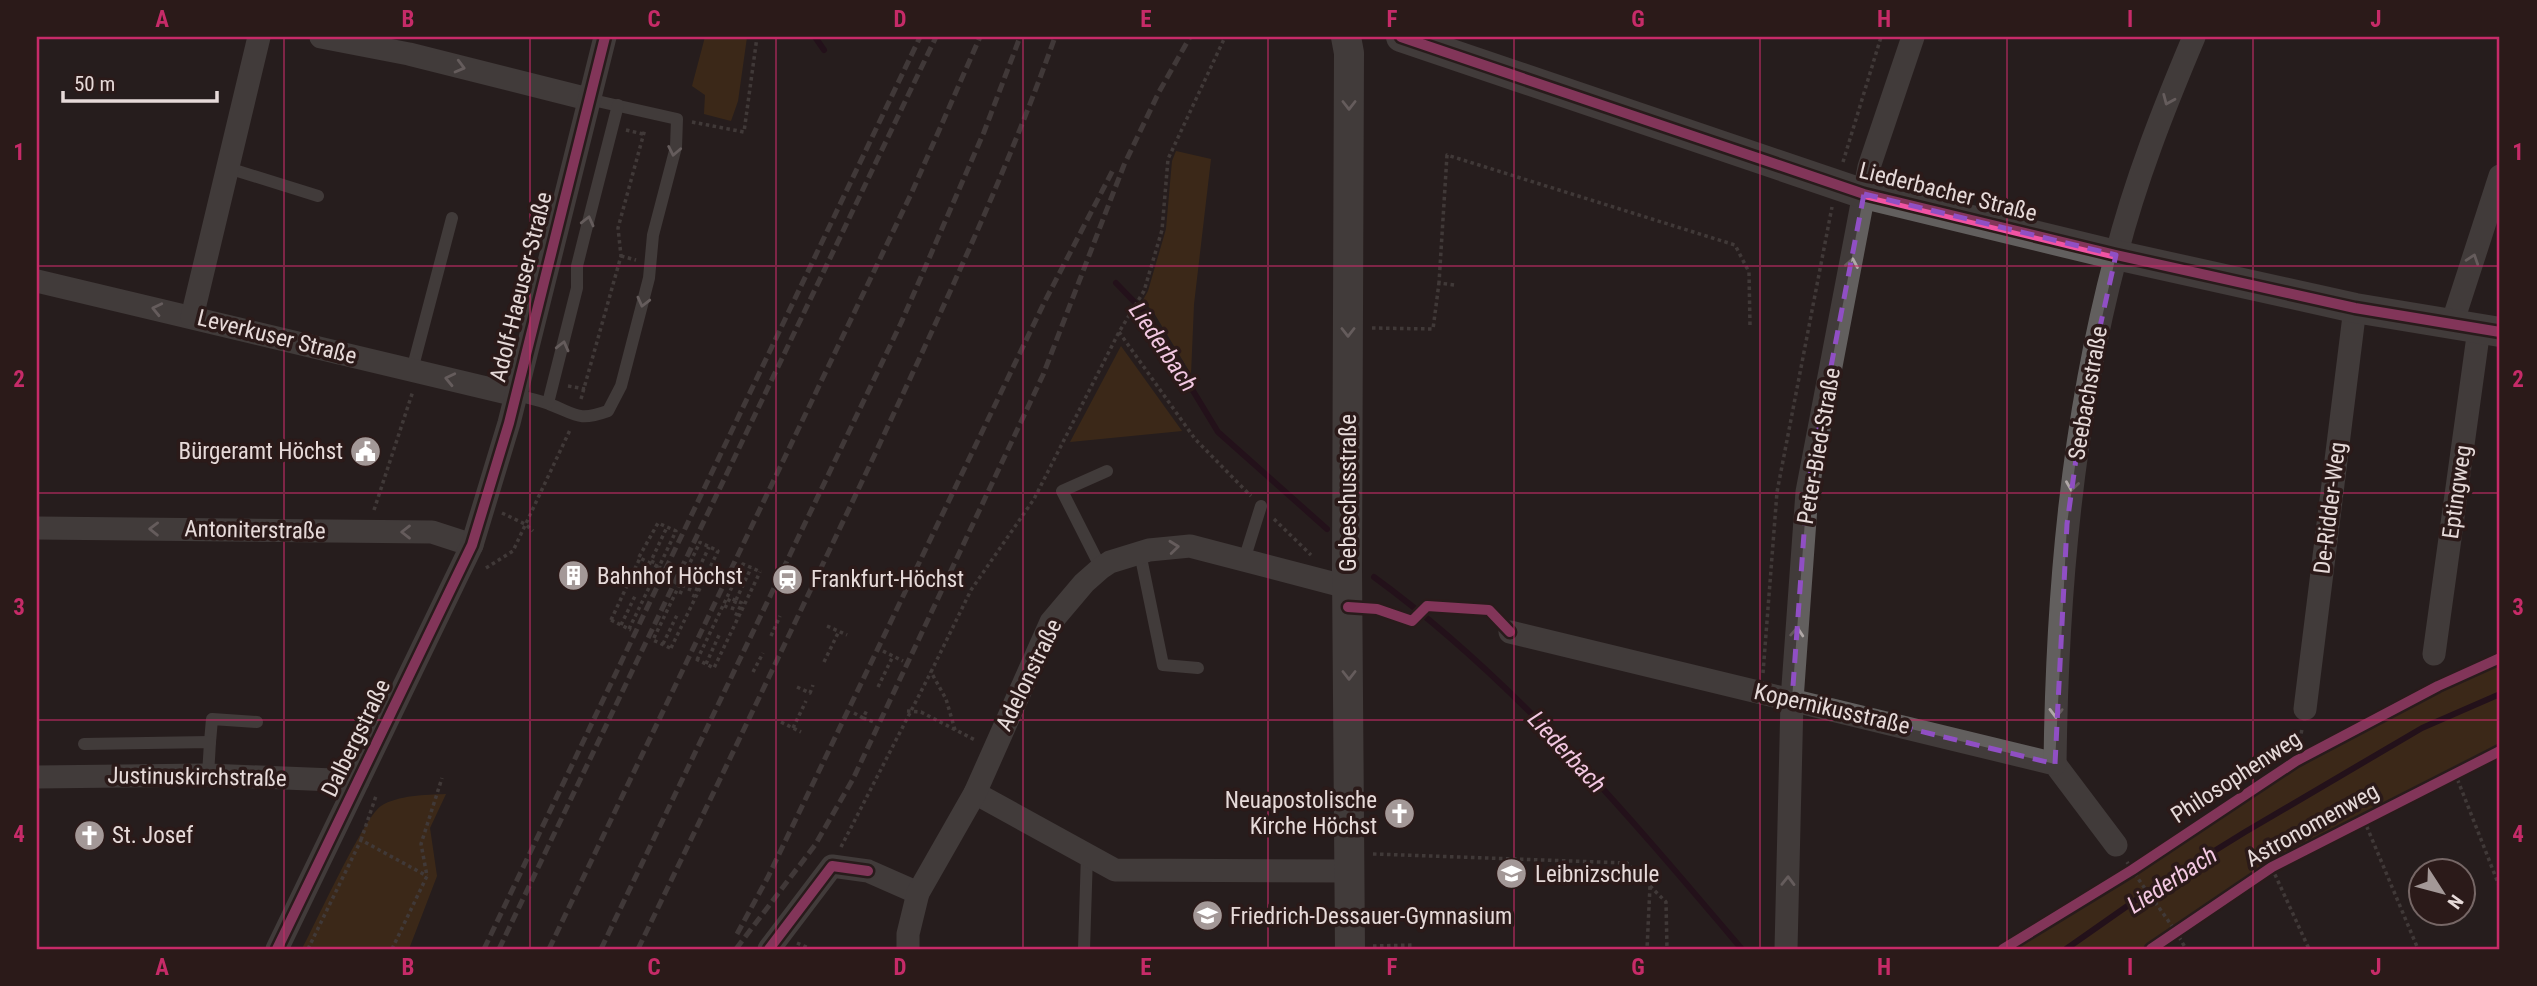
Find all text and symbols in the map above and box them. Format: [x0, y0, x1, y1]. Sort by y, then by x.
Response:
text: A [155, 6, 169, 33]
text: B [402, 6, 414, 33]
text: C [647, 6, 661, 33]
text: D [894, 6, 907, 33]
text: E [1140, 6, 1152, 33]
text: F [1387, 6, 1398, 33]
text: G [1631, 6, 1645, 33]
text: H [1877, 6, 1891, 33]
text: I [2127, 6, 2133, 33]
text: J [2370, 6, 2382, 33]
one-way arrow [453, 59, 465, 73]
scale bar [63, 60, 217, 104]
text: 50 m [74, 72, 115, 96]
one-way arrow [2162, 93, 2176, 105]
one-way arrow [1341, 100, 1357, 111]
text: 1 [13, 139, 25, 166]
text: 1 [2512, 139, 2524, 166]
one-way arrow [667, 145, 682, 157]
street label: Liederbacher Straße [1856, 157, 2040, 227]
street label: Adolf-Haeuser-Straße [484, 189, 558, 385]
one-way arrow [580, 215, 594, 227]
one-way arrow [2465, 254, 2479, 266]
one-way arrow [1843, 257, 1858, 269]
one-way arrow [637, 296, 651, 308]
water label: Liederbach [1123, 297, 1203, 397]
one-way arrow [151, 302, 163, 317]
street label: Leverkuser Straße [195, 304, 359, 370]
street label: Seebachstraße [2063, 324, 2113, 462]
one-way arrow [1340, 328, 1356, 338]
one-way arrow [555, 340, 569, 352]
text: 2 [13, 366, 25, 393]
street label: Peter-Bied-Straße [1792, 366, 1846, 526]
text: 2 [2512, 366, 2524, 393]
one-way arrow [444, 373, 456, 387]
street label: Gebeschusstraße [1335, 414, 1362, 572]
public building icon: Bürgeramt Höchst [349, 434, 383, 468]
place label: Bürgeramt Höchst [179, 438, 343, 465]
street label: De-Ridder-Weg [2309, 440, 2351, 576]
street label: Eptingweg [2437, 443, 2477, 541]
one-way arrow [2065, 480, 2080, 492]
street label: Antoniterstraße [184, 515, 326, 545]
one-way arrow [148, 521, 159, 537]
one-way arrow [400, 524, 411, 540]
one-way arrow [1168, 540, 1180, 555]
building icon: Bahnhof Höchst [557, 559, 591, 593]
station icon: Frankfurt-Höchst [771, 562, 805, 596]
place label: Bahnhof Höchst [597, 563, 743, 590]
place label: Frankfurt-Höchst [811, 566, 964, 593]
text: 3 [13, 594, 25, 621]
text: 3 [2512, 594, 2524, 621]
street label: Adelonstraße [990, 615, 1068, 735]
one-way arrow [1789, 626, 1804, 637]
one-way arrow [1341, 670, 1357, 681]
street label: Dalbergstraße [316, 675, 396, 801]
street label: Kopernikusstraße [1752, 678, 1912, 740]
water label: Liederbach [1522, 705, 1612, 799]
one-way arrow [2048, 708, 2064, 719]
street label: Philosophenweg [2166, 725, 2306, 829]
street label: Justinuskirchstraße [107, 762, 287, 792]
street label: Astronomenweg [2241, 777, 2383, 873]
place label: Neuapostolische Kirche Höchst [1225, 787, 1377, 840]
church icon: Neuapostolische Kirche Höchst [1383, 796, 1417, 830]
church icon: St. Josef [72, 818, 106, 852]
text: 4 [13, 821, 25, 848]
text: 4 [2512, 821, 2524, 848]
place label: St. Josef [112, 822, 194, 849]
water label: Liederbach [2122, 841, 2222, 919]
north arrow [2408, 856, 2478, 926]
school or university icon: Leibnizschule [1495, 857, 1529, 891]
place label: Leibnizschule [1535, 861, 1659, 888]
one-way arrow [1780, 875, 1796, 886]
text: N [2443, 890, 2468, 913]
school or university icon: Friedrich-Dessauer-Gymnasium [1190, 899, 1224, 933]
place label: Friedrich-Dessauer-Gymnasium [1230, 903, 1512, 930]
text: A [155, 954, 169, 981]
text: B [402, 954, 414, 981]
text: C [647, 954, 661, 981]
text: D [894, 954, 907, 981]
text: E [1140, 954, 1152, 981]
text: F [1387, 954, 1398, 981]
text: G [1631, 954, 1645, 981]
text: H [1877, 954, 1891, 981]
text: I [2127, 954, 2133, 981]
text: J [2370, 954, 2382, 981]

